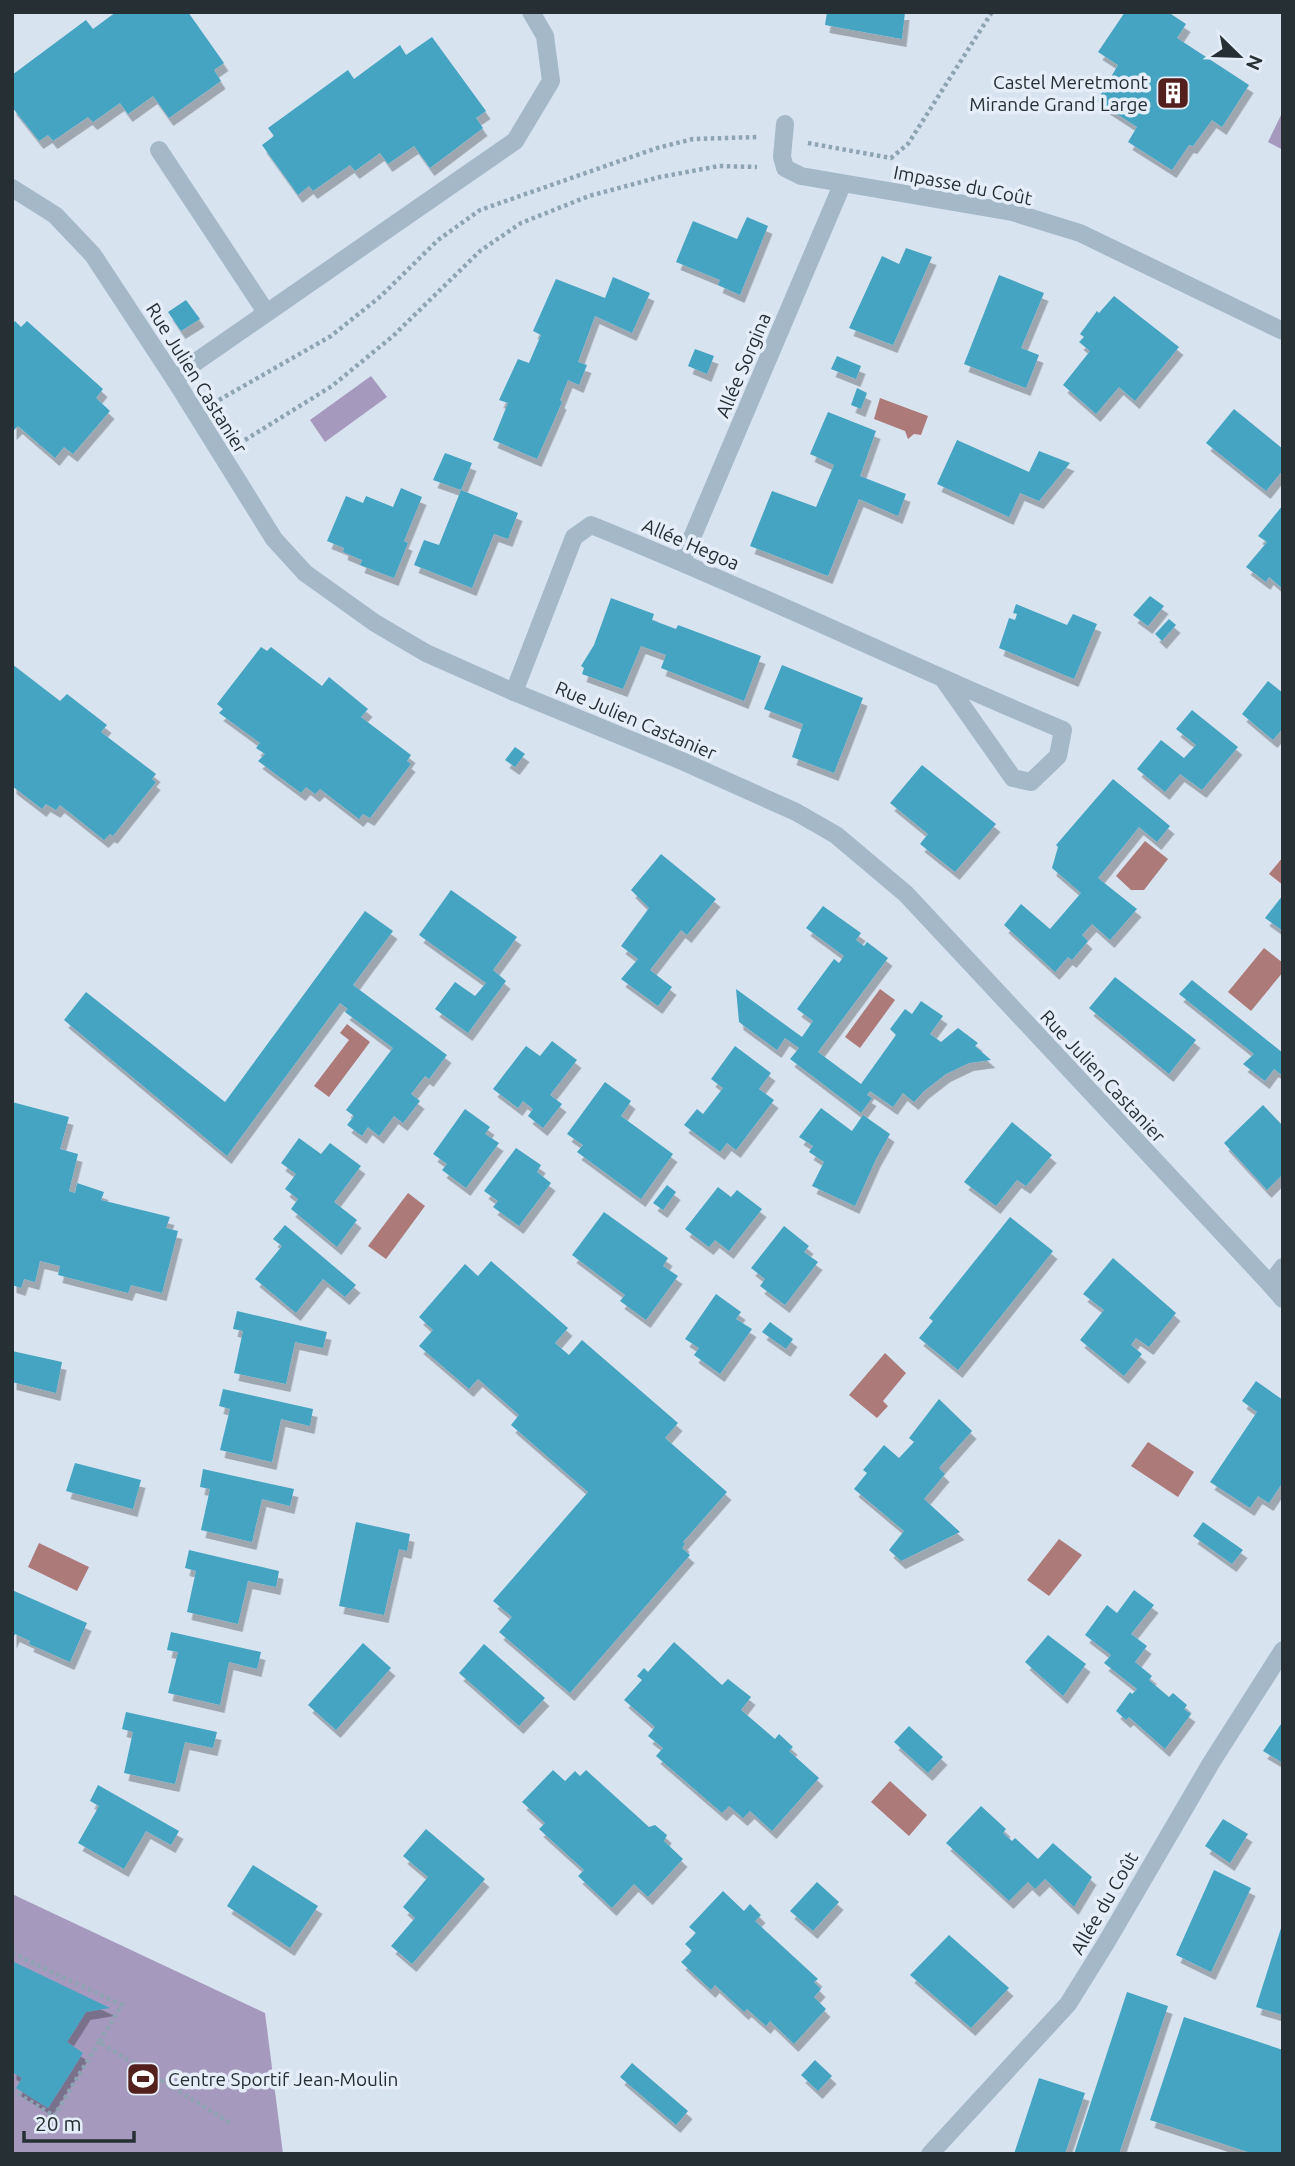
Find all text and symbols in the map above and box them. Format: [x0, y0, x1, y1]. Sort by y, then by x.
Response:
north arrow [1204, 21, 1274, 91]
text: N [1242, 52, 1268, 73]
place label: Castel Meretmont Mirande Grand Large [969, 71, 1149, 115]
building icon: Castel Meretmont Mirande Grand Large [1154, 74, 1192, 112]
street label: Impasse du Coût [892, 161, 1035, 209]
street label: Rue Julien Castanier [142, 299, 252, 457]
street label: Allée Sorgina [711, 309, 775, 421]
street label: Allée Hegoa [639, 514, 743, 574]
street label: Rue Julien Castanier [552, 676, 720, 764]
street label: Rue Julien Castanier [1036, 1005, 1170, 1147]
street label: Allée du Coût [1066, 1847, 1143, 1958]
sports icon: Centre Sportif Jean-Moulin [124, 2060, 162, 2098]
place label: Centre Sportif Jean-Moulin [168, 2068, 398, 2090]
scale bar [24, 2100, 135, 2144]
text: 20 m [35, 2111, 82, 2135]

